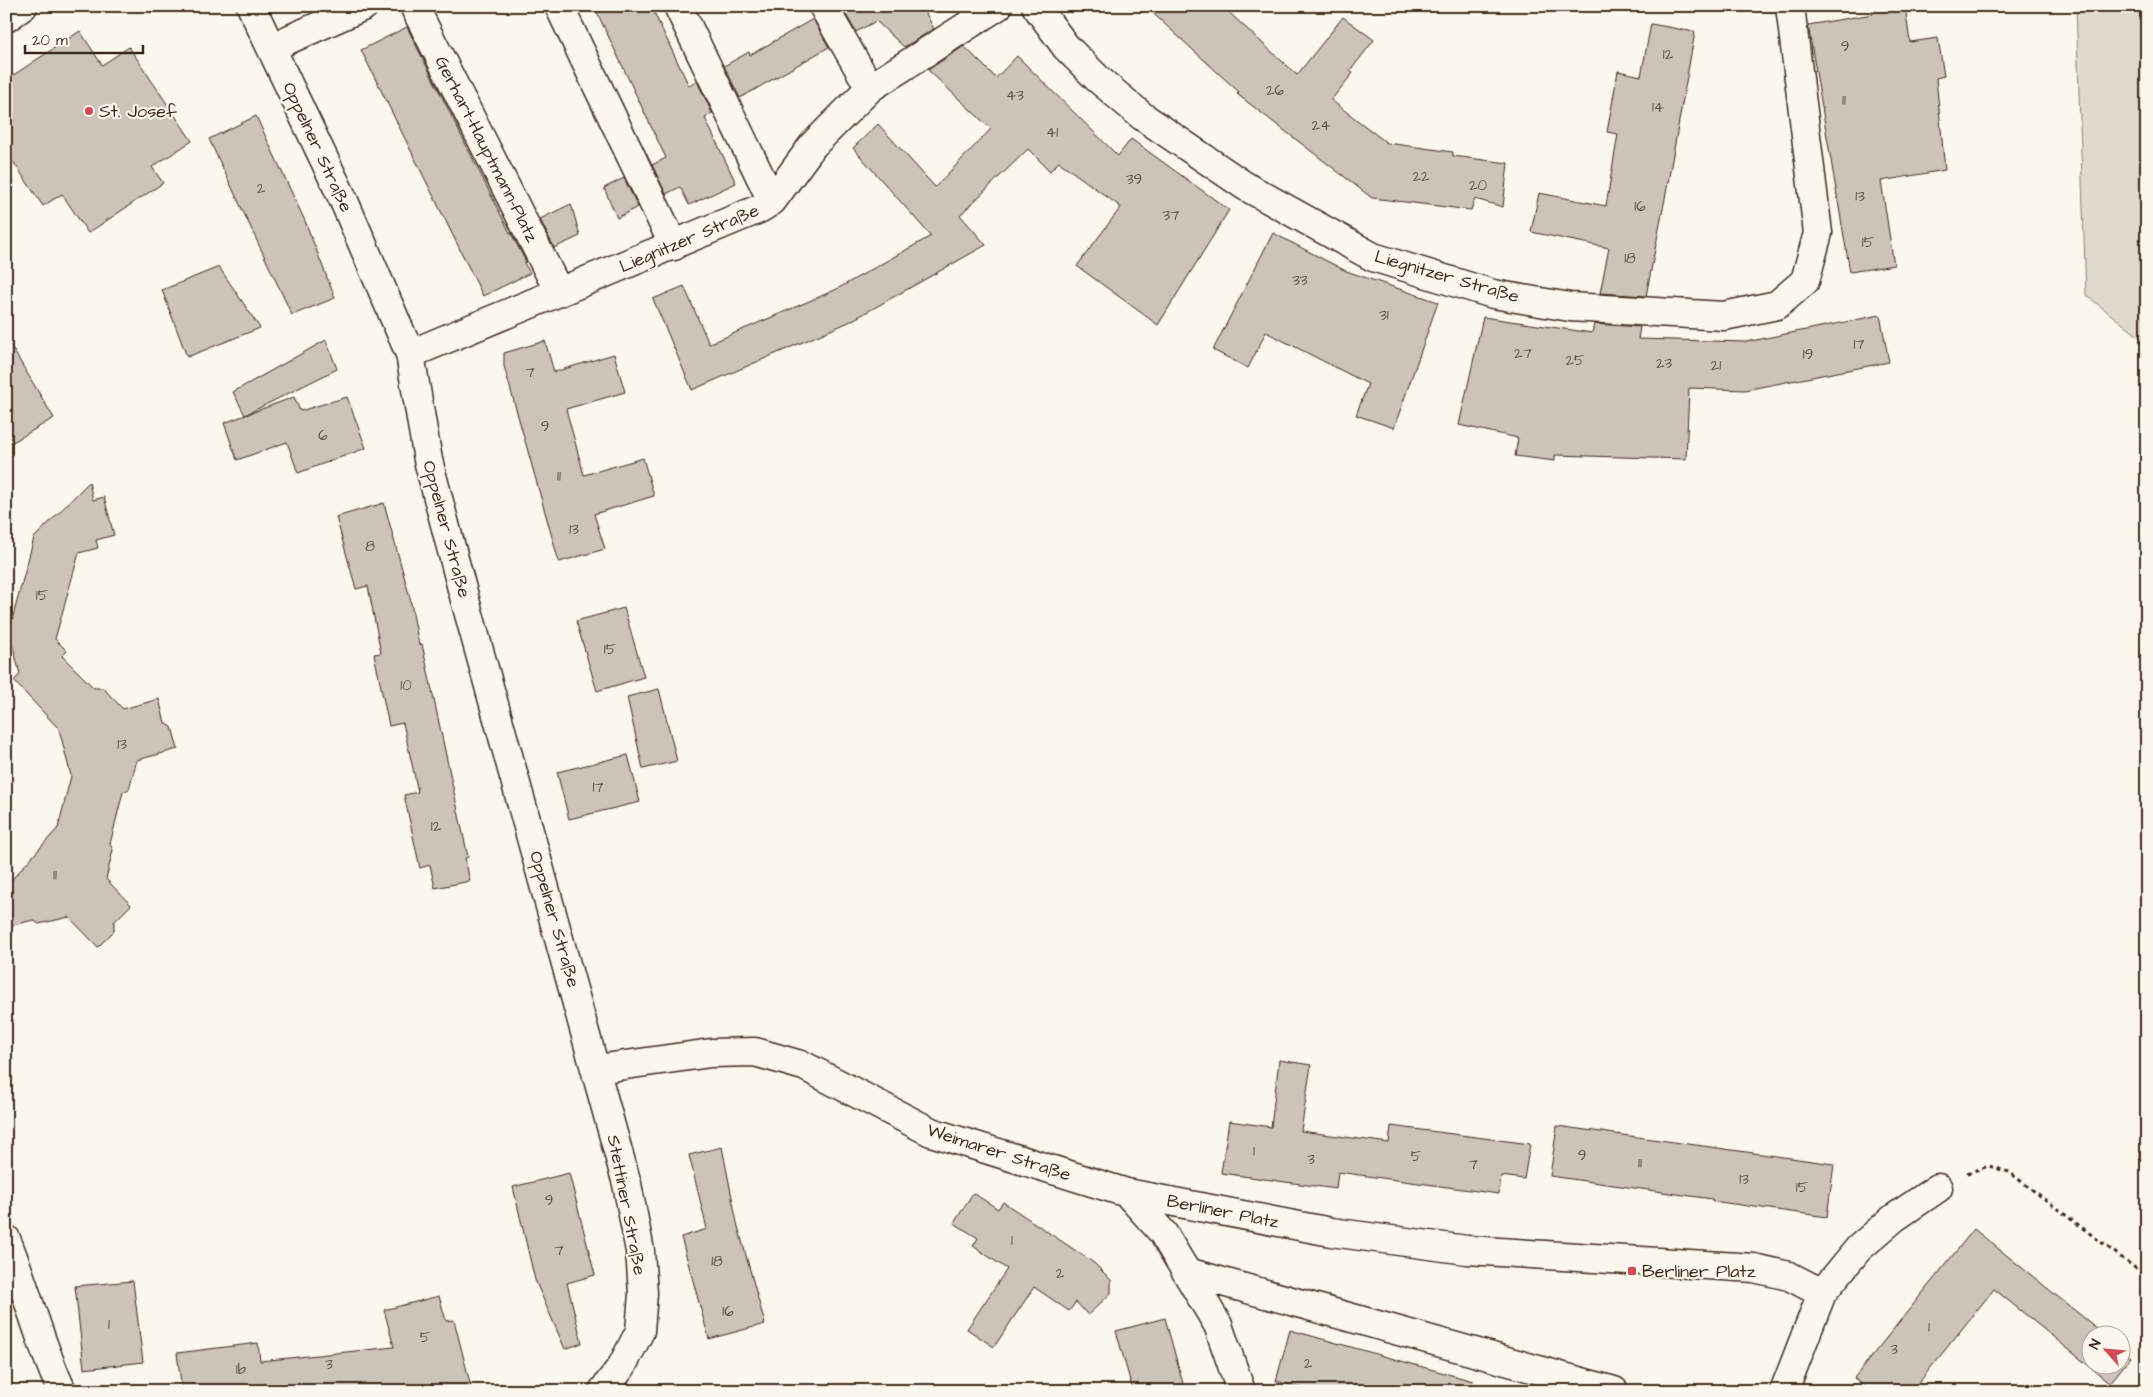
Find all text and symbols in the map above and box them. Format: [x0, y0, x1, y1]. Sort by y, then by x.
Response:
scale bar [25, 22, 142, 54]
text: 20 m [32, 30, 68, 51]
house number: 9 [1841, 36, 1849, 57]
house number: 12 [1663, 44, 1674, 65]
street label: Gerhart-Hauptmann-Platz [429, 52, 544, 247]
street label: Oppelner Straße [276, 78, 359, 217]
house number: 26 [1266, 80, 1285, 101]
house number: 43 [1006, 85, 1024, 106]
house number: 11 [1842, 90, 1846, 111]
house number: 14 [1652, 97, 1664, 118]
place label: St. Josef [99, 99, 177, 124]
marker: St. Josef [83, 105, 95, 117]
house number: 24 [1312, 115, 1330, 136]
house number: 41 [1046, 122, 1058, 143]
house number: 22 [1412, 166, 1430, 187]
house number: 39 [1126, 169, 1142, 190]
house number: 20 [1469, 175, 1488, 196]
house number: 2 [257, 178, 266, 199]
house number: 13 [1855, 186, 1865, 207]
house number: 16 [1634, 196, 1646, 217]
street label: Liegnitzer Straße [616, 198, 764, 280]
house number: 37 [1163, 205, 1179, 226]
house number: 15 [1862, 232, 1875, 253]
street label: Liegnitzer Straße [1371, 244, 1522, 310]
house number: 18 [1624, 248, 1636, 269]
house number: 33 [1292, 270, 1308, 291]
house number: 31 [1379, 305, 1389, 326]
house number: 17 [1853, 334, 1865, 355]
house number: 27 [1514, 343, 1532, 364]
house number: 19 [1803, 344, 1813, 365]
house number: 25 [1565, 350, 1585, 371]
house number: 23 [1656, 353, 1672, 374]
house number: 21 [1711, 355, 1721, 376]
house number: 7 [525, 362, 535, 383]
house number: 9 [541, 416, 549, 437]
house number: 6 [318, 425, 328, 446]
street label: Oppelner Straße [416, 458, 477, 601]
house number: 11 [557, 466, 561, 487]
house number: 13 [569, 519, 579, 540]
house number: 8 [365, 536, 375, 557]
house number: 15 [36, 585, 49, 606]
house number: 15 [604, 639, 617, 660]
house number: 10 [400, 675, 412, 696]
house number: 13 [117, 734, 127, 755]
house number: 17 [592, 777, 604, 798]
house number: 12 [431, 816, 442, 837]
street label: Oppelner Straße [523, 848, 586, 991]
house number: 11 [53, 865, 57, 886]
street label: Weimarer Straße [924, 1117, 1074, 1188]
street label: Stettiner Straße [601, 1133, 652, 1278]
house number: 1 [1253, 1141, 1255, 1162]
house number: 9 [1578, 1145, 1586, 1166]
house number: 5 [1411, 1146, 1422, 1167]
house number: 3 [1307, 1149, 1315, 1170]
house number: 11 [1638, 1153, 1642, 1174]
house number: 7 [1468, 1154, 1478, 1175]
house number: 13 [1739, 1169, 1749, 1190]
house number: 15 [1796, 1177, 1809, 1198]
street label: Berliner Platz [1165, 1188, 1281, 1235]
house number: 9 [545, 1190, 553, 1211]
house number: 1 [1011, 1230, 1013, 1251]
house number: 7 [554, 1240, 564, 1261]
house number: 18 [711, 1251, 723, 1272]
place label: Berliner Platz [1642, 1259, 1756, 1284]
house number: 2 [1056, 1263, 1065, 1284]
marker: Berliner Platz [1626, 1265, 1638, 1277]
house number: 16 [722, 1301, 734, 1322]
house number: 1 [108, 1314, 110, 1335]
house number: 1 [1928, 1317, 1930, 1338]
north arrow [2080, 1324, 2130, 1374]
house number: 5 [420, 1327, 431, 1348]
text: N [2084, 1336, 2106, 1353]
house number: 3 [1890, 1339, 1898, 1360]
house number: 2 [1304, 1353, 1313, 1374]
house number: 3 [325, 1354, 333, 1375]
house number: 1b [236, 1359, 247, 1380]

